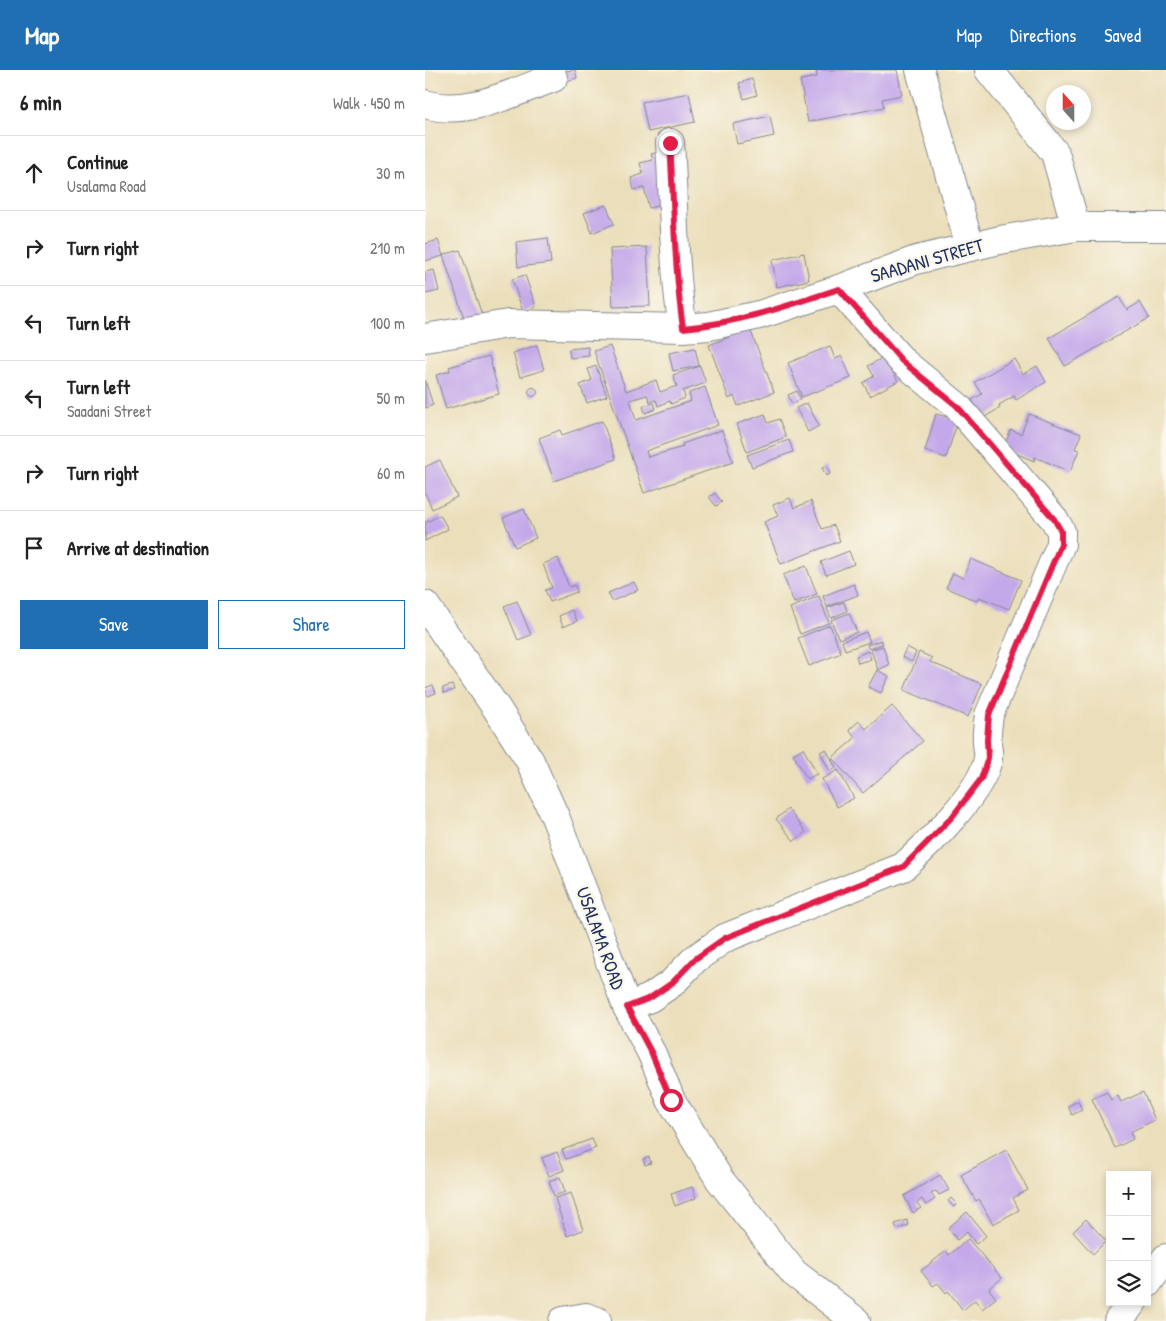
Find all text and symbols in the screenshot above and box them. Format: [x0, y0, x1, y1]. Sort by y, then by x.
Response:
text: Map [25, 19, 59, 51]
text: Map [957, 23, 982, 48]
text: Directions [1010, 23, 1076, 48]
text: Saved [1104, 23, 1141, 48]
north arrow [1046, 85, 1091, 130]
text: 6 min [20, 88, 62, 117]
text: Walk · 450 m [333, 92, 405, 114]
route end [659, 132, 682, 155]
text: Continue [67, 149, 128, 175]
icon: ahead [20, 159, 48, 187]
text: 30 m [376, 162, 405, 184]
text: Usalama Road [67, 175, 146, 197]
street label: SAADANI STREET [867, 231, 988, 289]
icon: right [20, 234, 48, 262]
text: Turn right [67, 235, 138, 261]
text: 210 m [370, 237, 405, 259]
icon: left [20, 309, 48, 337]
text: Turn left [67, 310, 130, 336]
text: 100 m [370, 312, 405, 334]
text: Turn left [67, 374, 130, 400]
icon: left [20, 384, 48, 412]
text: 50 m [377, 387, 405, 409]
text: Saadani Street [67, 400, 151, 422]
icon: right [20, 459, 48, 487]
text: Turn right [67, 460, 138, 486]
text: 60 m [377, 462, 405, 484]
icon: arrive [20, 534, 48, 562]
text: Arrive at destination [67, 535, 209, 561]
button: Save [20, 600, 208, 649]
button: Share [218, 600, 405, 649]
street label: USALAMA ROAD [570, 883, 632, 993]
route start [660, 1089, 683, 1112]
map controls [1106, 1171, 1151, 1306]
button: + [1106, 1171, 1151, 1216]
button: − [1106, 1216, 1151, 1261]
button: layers [1106, 1261, 1151, 1306]

